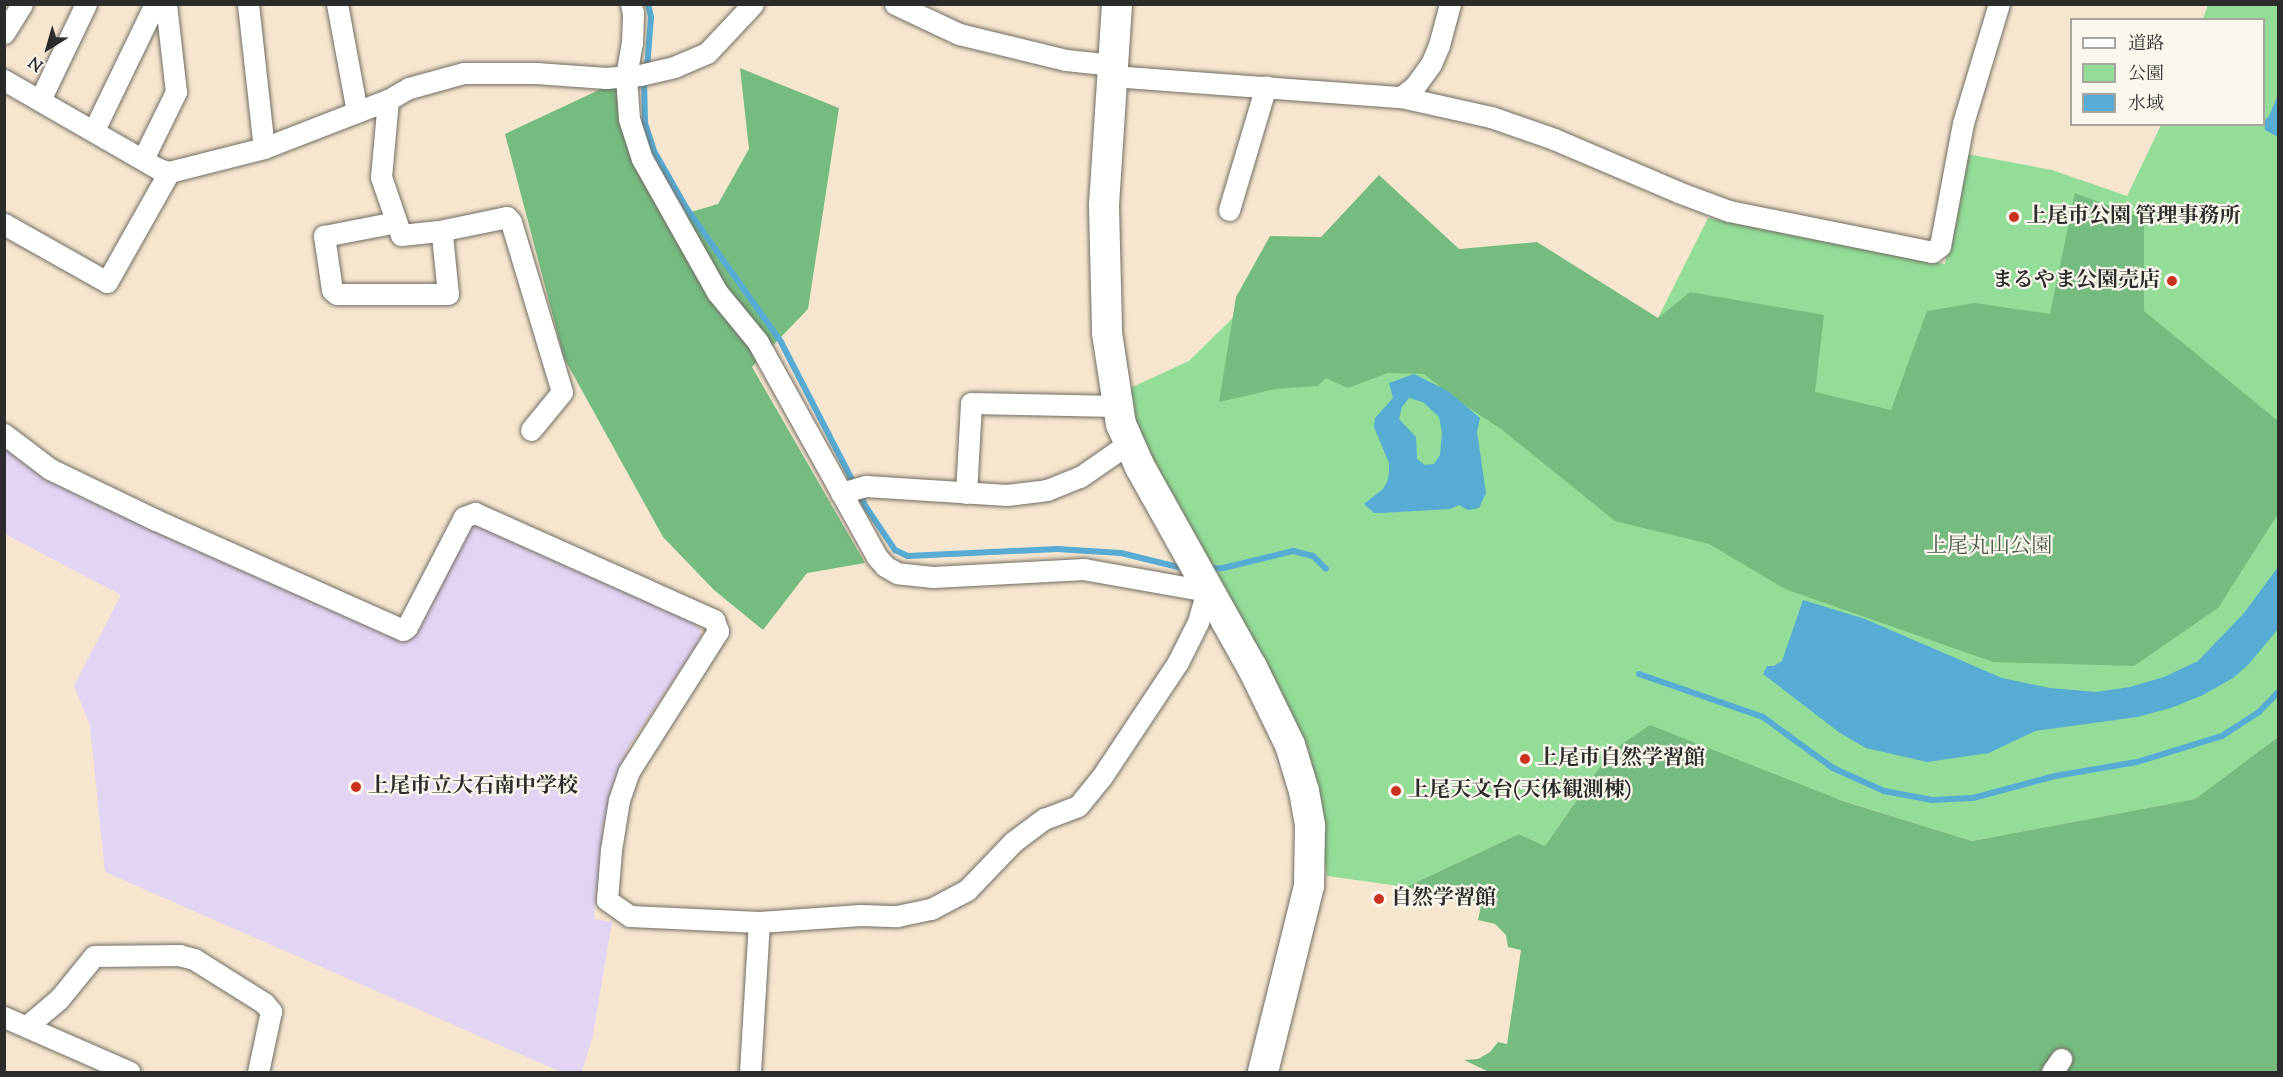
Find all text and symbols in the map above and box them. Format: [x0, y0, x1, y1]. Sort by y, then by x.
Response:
north arrow [18, 18, 78, 78]
legend [2070, 18, 2265, 126]
text: 道路 [2128, 32, 2164, 58]
text: N [25, 50, 49, 76]
text: 公園 [2128, 62, 2164, 88]
text: 水域 [2128, 92, 2164, 118]
place label: 上尾市公園 管理事務所 [2026, 204, 2240, 230]
marker: 上尾市公園 管理事務所 [2007, 210, 2021, 224]
place label: まるやま公園売店 [1992, 268, 2160, 294]
marker: まるやま公園売店 [2165, 274, 2179, 288]
park label: 上尾丸山公園 [1926, 534, 2052, 560]
place label: 上尾市自然学習館 [1537, 746, 1705, 772]
marker: 上尾市自然学習館 [1518, 752, 1532, 766]
place label: 上尾市立大石南中学校 [368, 774, 578, 800]
place label: 上尾天文台(天体観測棟) [1408, 778, 1632, 804]
marker: 上尾市立大石南中学校 [349, 780, 363, 794]
marker: 上尾天文台(天体観測棟) [1389, 784, 1403, 798]
place label: 自然学習館 [1391, 886, 1496, 912]
marker: 自然学習館 [1372, 892, 1386, 906]

